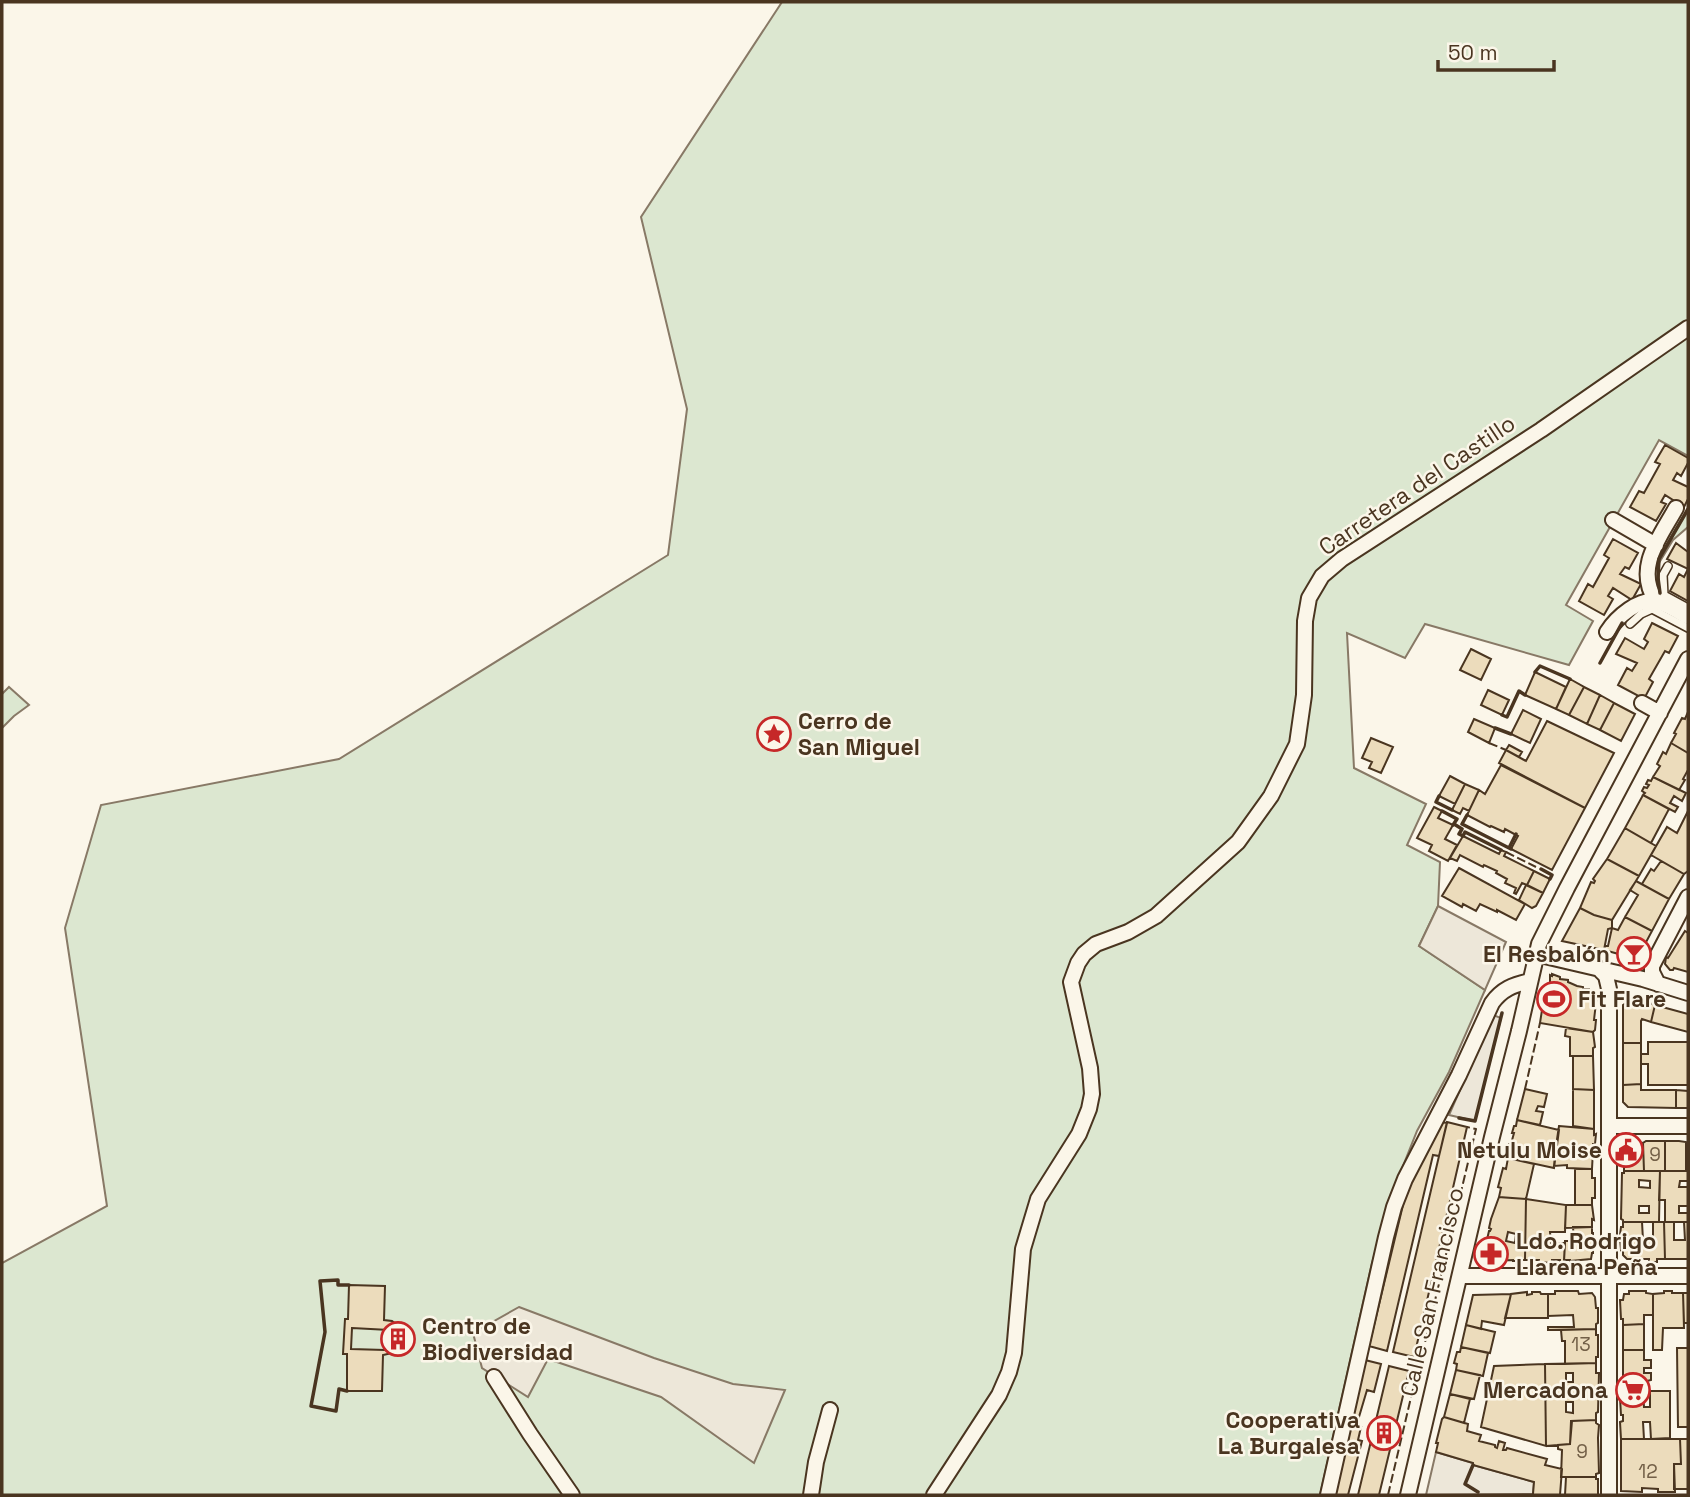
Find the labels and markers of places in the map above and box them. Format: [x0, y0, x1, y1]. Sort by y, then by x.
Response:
place label: Cerro de San Miguel [798, 706, 920, 762]
place icon: Cerro de San Miguel [755, 715, 793, 753]
bar icon: El Resbalón [1615, 935, 1653, 973]
place label: El Resbalón [1483, 939, 1610, 969]
sports icon: Fit Flare [1535, 980, 1573, 1018]
place label: Fit Flare [1578, 984, 1666, 1014]
public building icon: Netulu Moise [1607, 1131, 1645, 1169]
place label: Netulu Moise [1457, 1135, 1602, 1165]
place label: Ldo. Rodrigo Llarena Peña [1516, 1226, 1658, 1282]
pharmacy icon: Ldo. Rodrigo Llarena Peña [1472, 1235, 1510, 1273]
place label: Centro de Biodiversidad [422, 1311, 573, 1367]
building icon: Centro de Biodiversidad [379, 1320, 417, 1358]
supermarket icon: Mercadona [1614, 1371, 1652, 1409]
place label: Mercadona [1483, 1375, 1608, 1405]
place label: Cooperativa La Burgalesa [1218, 1405, 1360, 1461]
building icon: Cooperativa La Burgalesa [1365, 1414, 1403, 1452]

